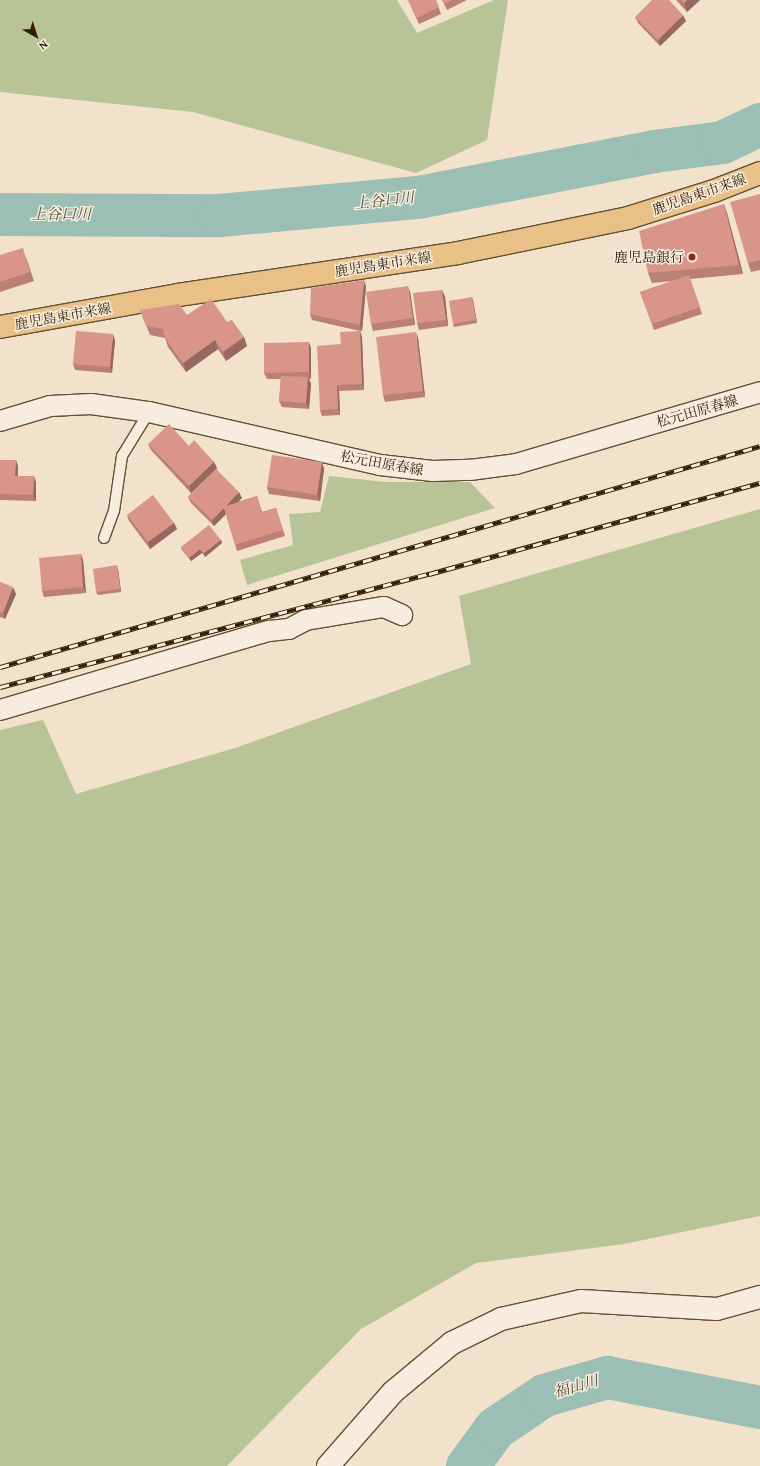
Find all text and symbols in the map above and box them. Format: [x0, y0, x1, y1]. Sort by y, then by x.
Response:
north arrow [16, 16, 56, 56]
text: N [36, 37, 51, 54]
street label: 鹿児島東市来線 [650, 170, 748, 218]
water label: 上谷口川 [353, 188, 415, 212]
water label: 上谷口川 [31, 205, 91, 223]
street label: 鹿児島東市来線 [333, 248, 433, 280]
place label: 鹿児島銀行 [614, 249, 684, 265]
marker: 鹿児島銀行 [687, 252, 697, 262]
street label: 鹿児島東市来線 [13, 299, 113, 333]
street label: 松元田原春線 [654, 391, 740, 431]
street label: 松元田原春線 [339, 447, 425, 479]
water label: 福山川 [552, 1371, 600, 1401]

